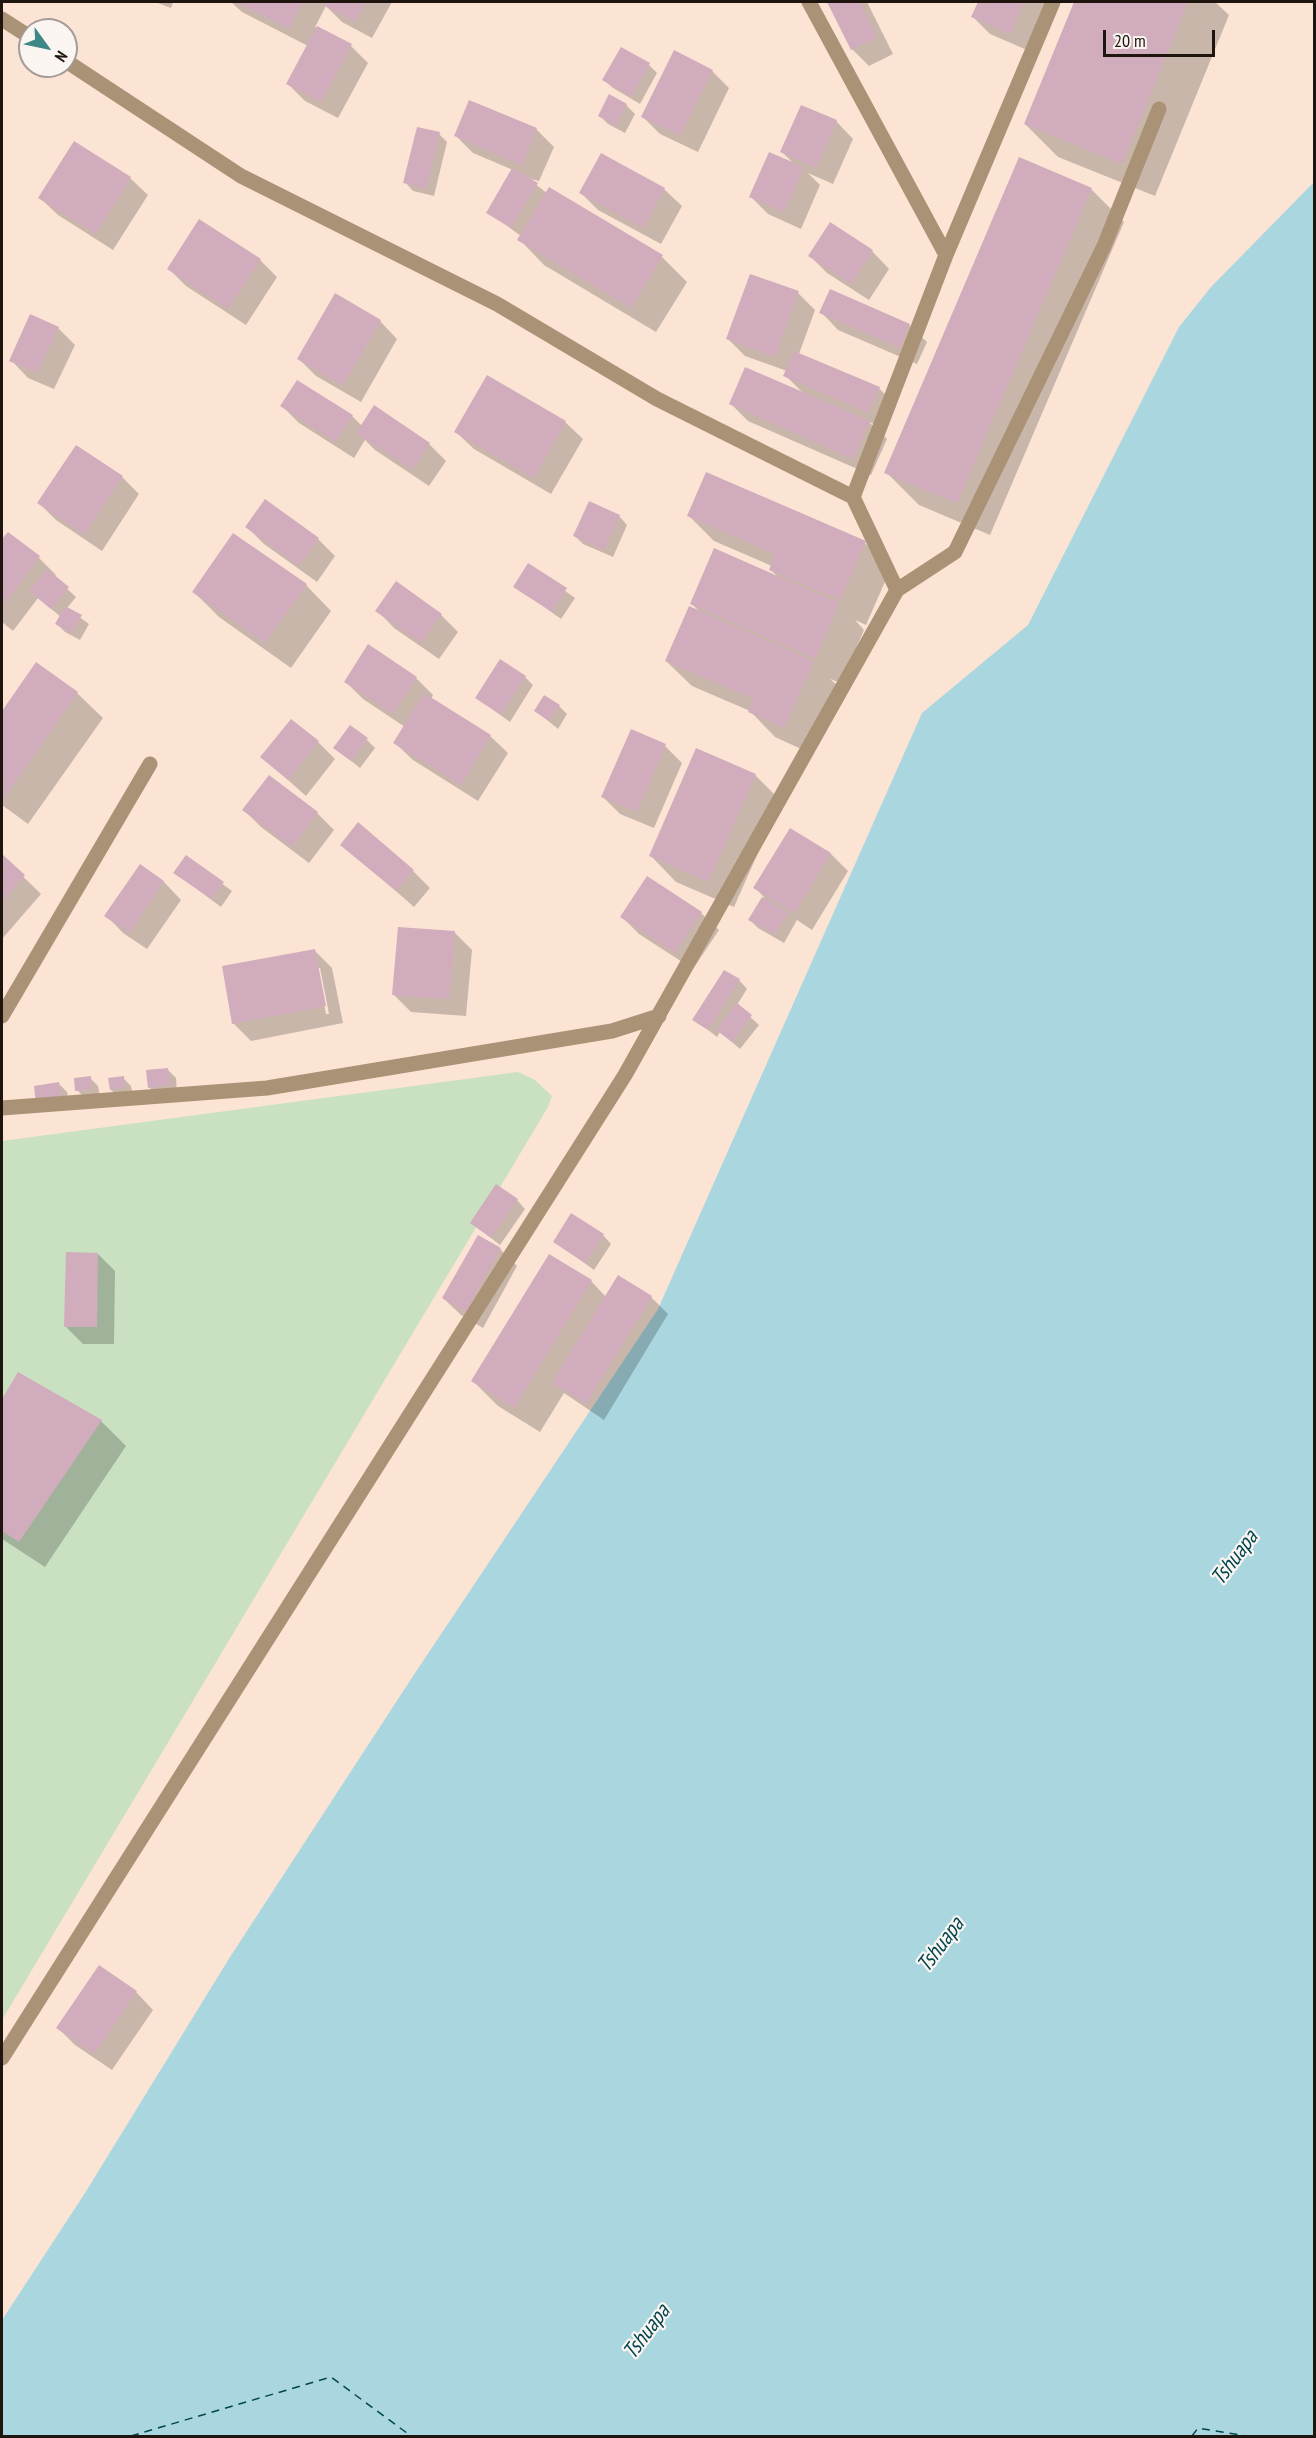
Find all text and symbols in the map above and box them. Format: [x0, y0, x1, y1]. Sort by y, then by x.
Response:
north arrow [18, 18, 78, 78]
scale bar [1106, 18, 1218, 56]
text: 20 m [1114, 29, 1146, 52]
text: N [51, 48, 72, 66]
water label: Tshuapa [1206, 1525, 1264, 1591]
water label: Tshuapa [912, 1912, 970, 1978]
water label: Tshuapa [618, 2299, 676, 2365]

